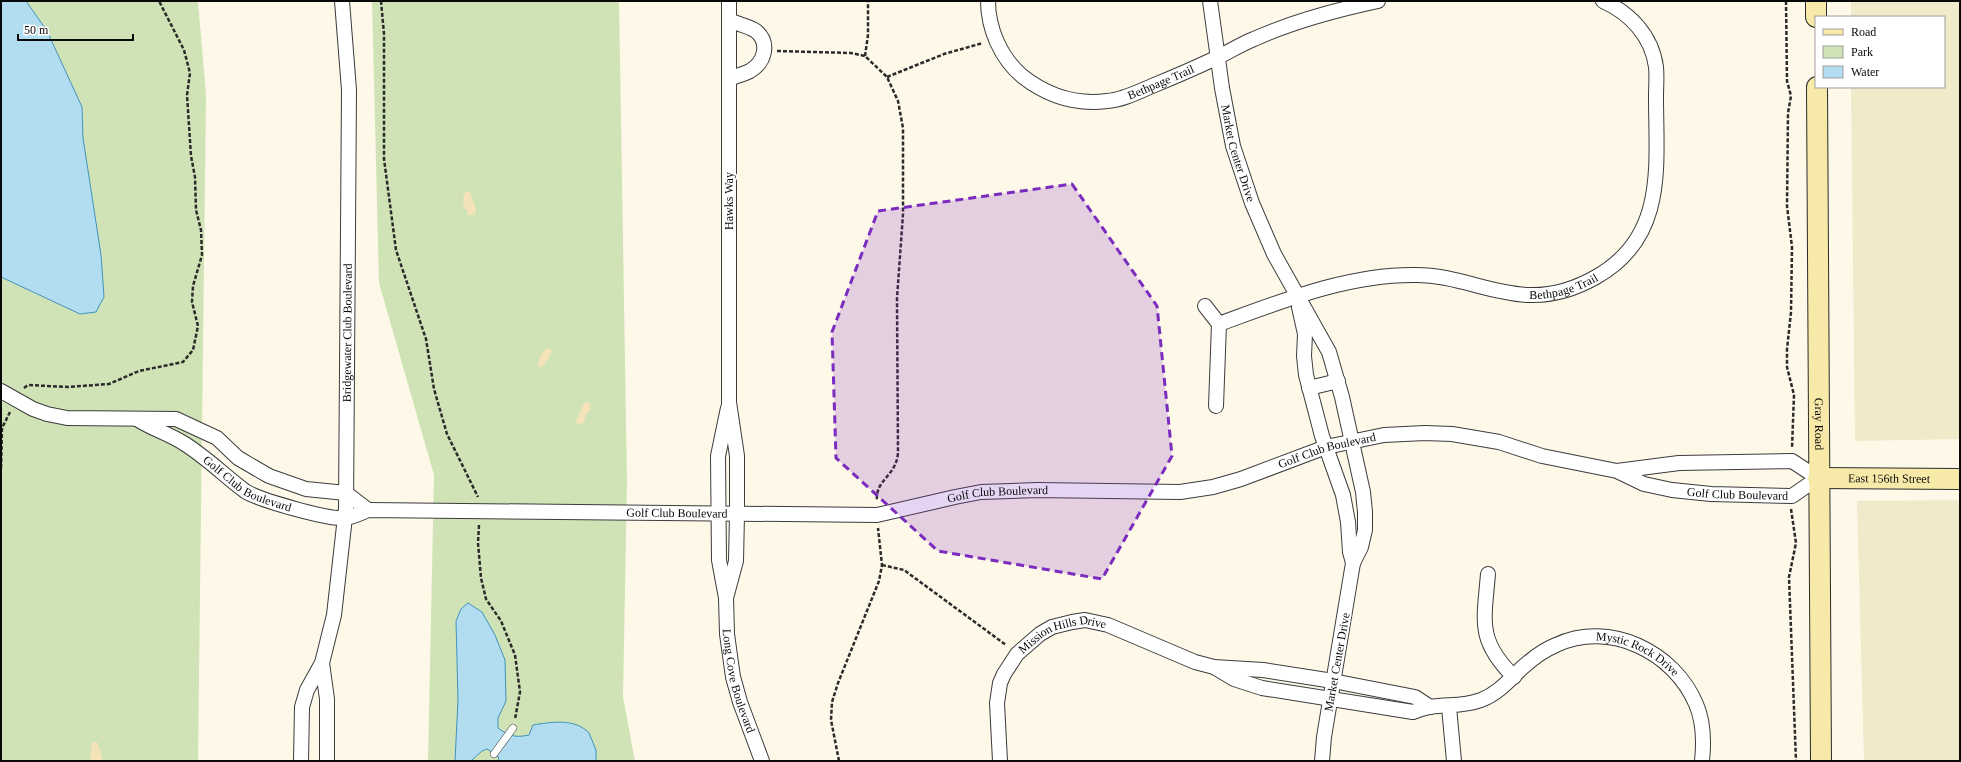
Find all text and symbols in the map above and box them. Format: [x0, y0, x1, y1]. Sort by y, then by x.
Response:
scale bar [18, 16, 133, 42]
legend [1815, 16, 1945, 88]
text: 50 m [24, 23, 49, 37]
text: Road [1851, 25, 1876, 39]
text: Park [1851, 45, 1873, 59]
street label: Bethpage Trail [1126, 62, 1197, 103]
text: Water [1851, 65, 1879, 79]
street label: Market Center Drive [1218, 104, 1258, 203]
street label: Hawks Way [722, 172, 736, 230]
street label: Bridgewater Club Boulevard [340, 263, 355, 402]
street label: Bethpage Trail [1529, 270, 1601, 302]
street label: Gray Road [1812, 398, 1826, 450]
street label: Golf Club Boulevard [1276, 430, 1377, 471]
street label: Golf Club Boulevard [200, 453, 293, 514]
street label: East 156th Street [1848, 471, 1931, 486]
street label: Golf Club Boulevard [946, 483, 1048, 506]
street label: Golf Club Boulevard [1686, 485, 1788, 503]
street label: Golf Club Boulevard [626, 506, 728, 521]
street label: Market Center Drive [1321, 612, 1353, 712]
street label: Mission Hills Drive [1016, 613, 1108, 656]
street label: Long Cove Boulevard [720, 629, 758, 735]
street label: Mystic Rock Drive [1596, 629, 1682, 679]

